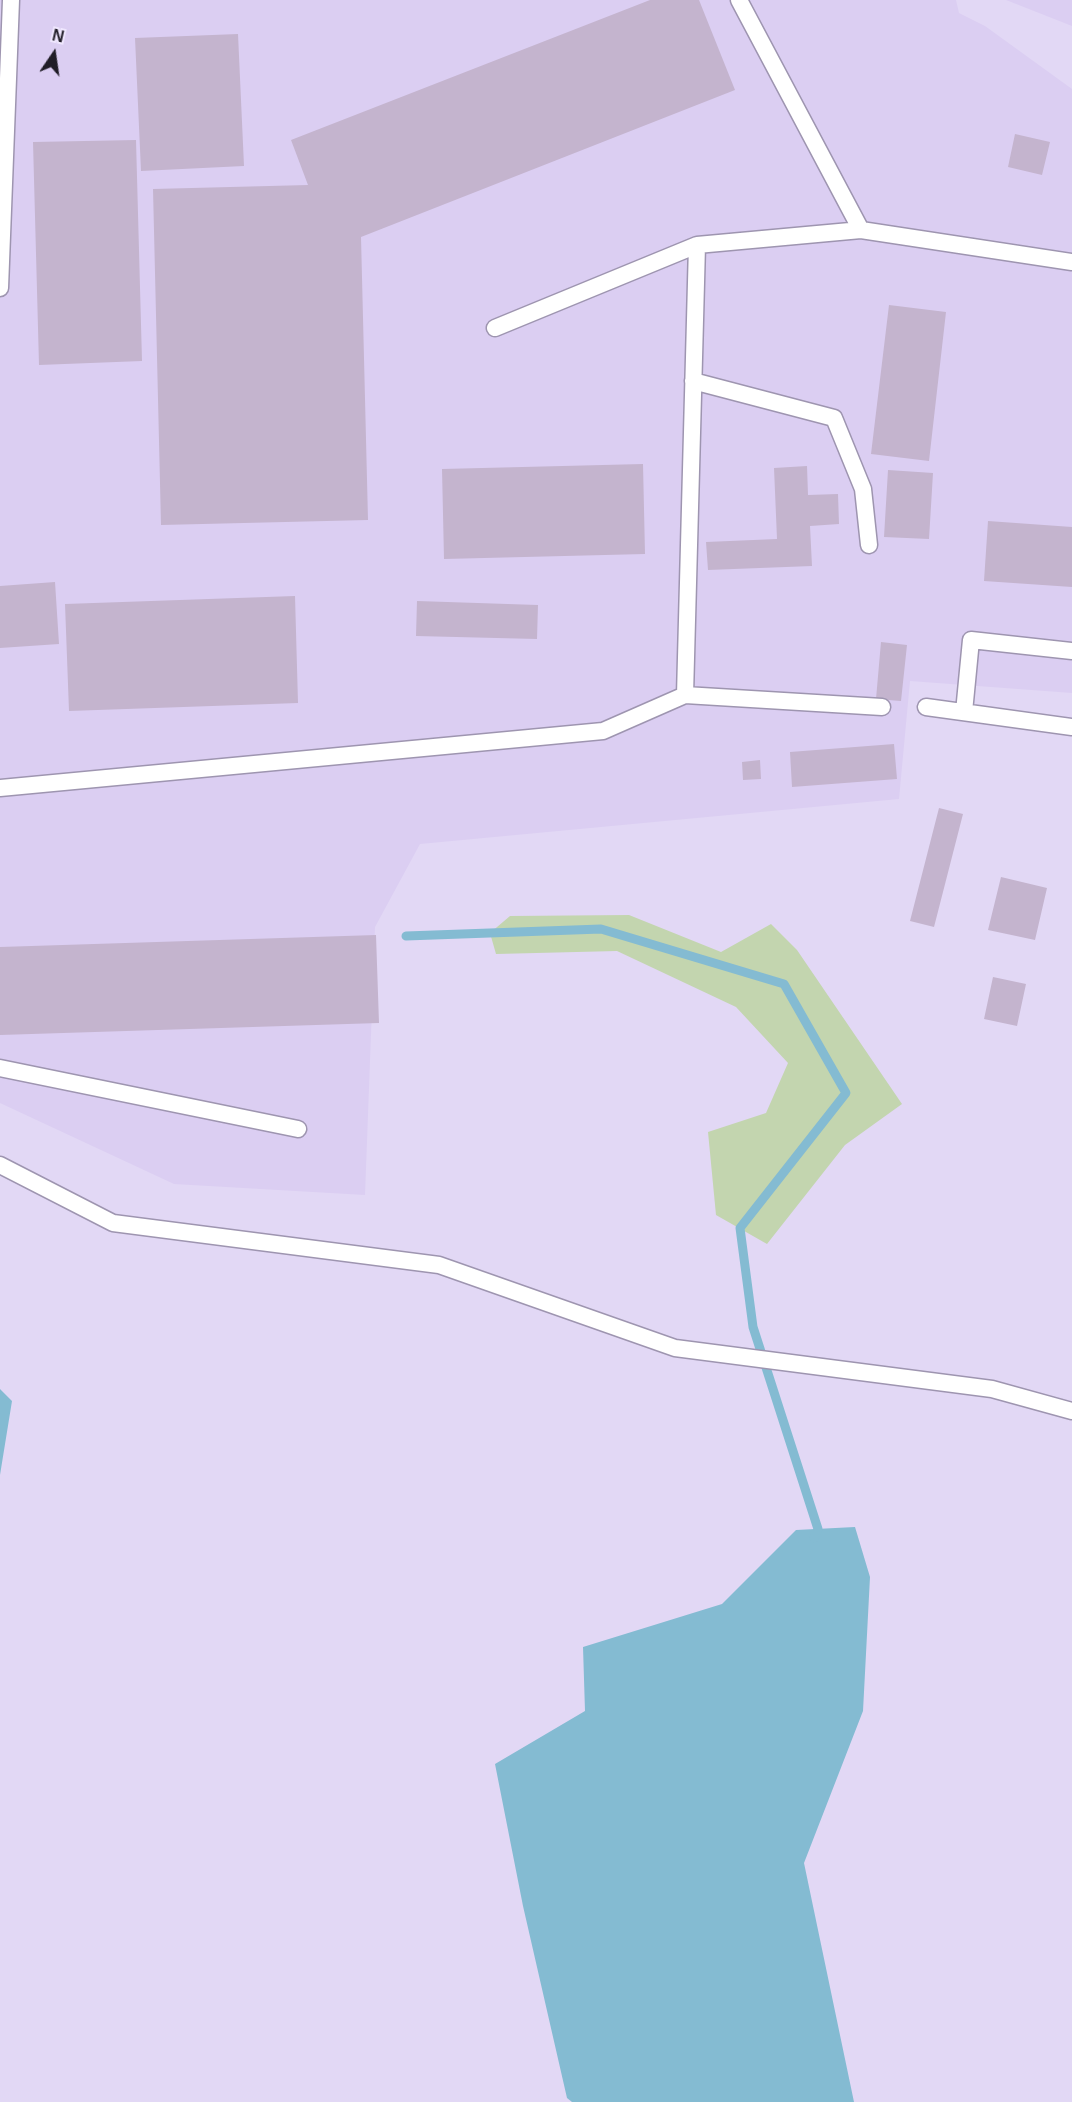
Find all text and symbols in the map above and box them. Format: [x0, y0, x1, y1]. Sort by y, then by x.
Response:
north arrow [24, 24, 84, 84]
text: N [51, 26, 66, 46]

